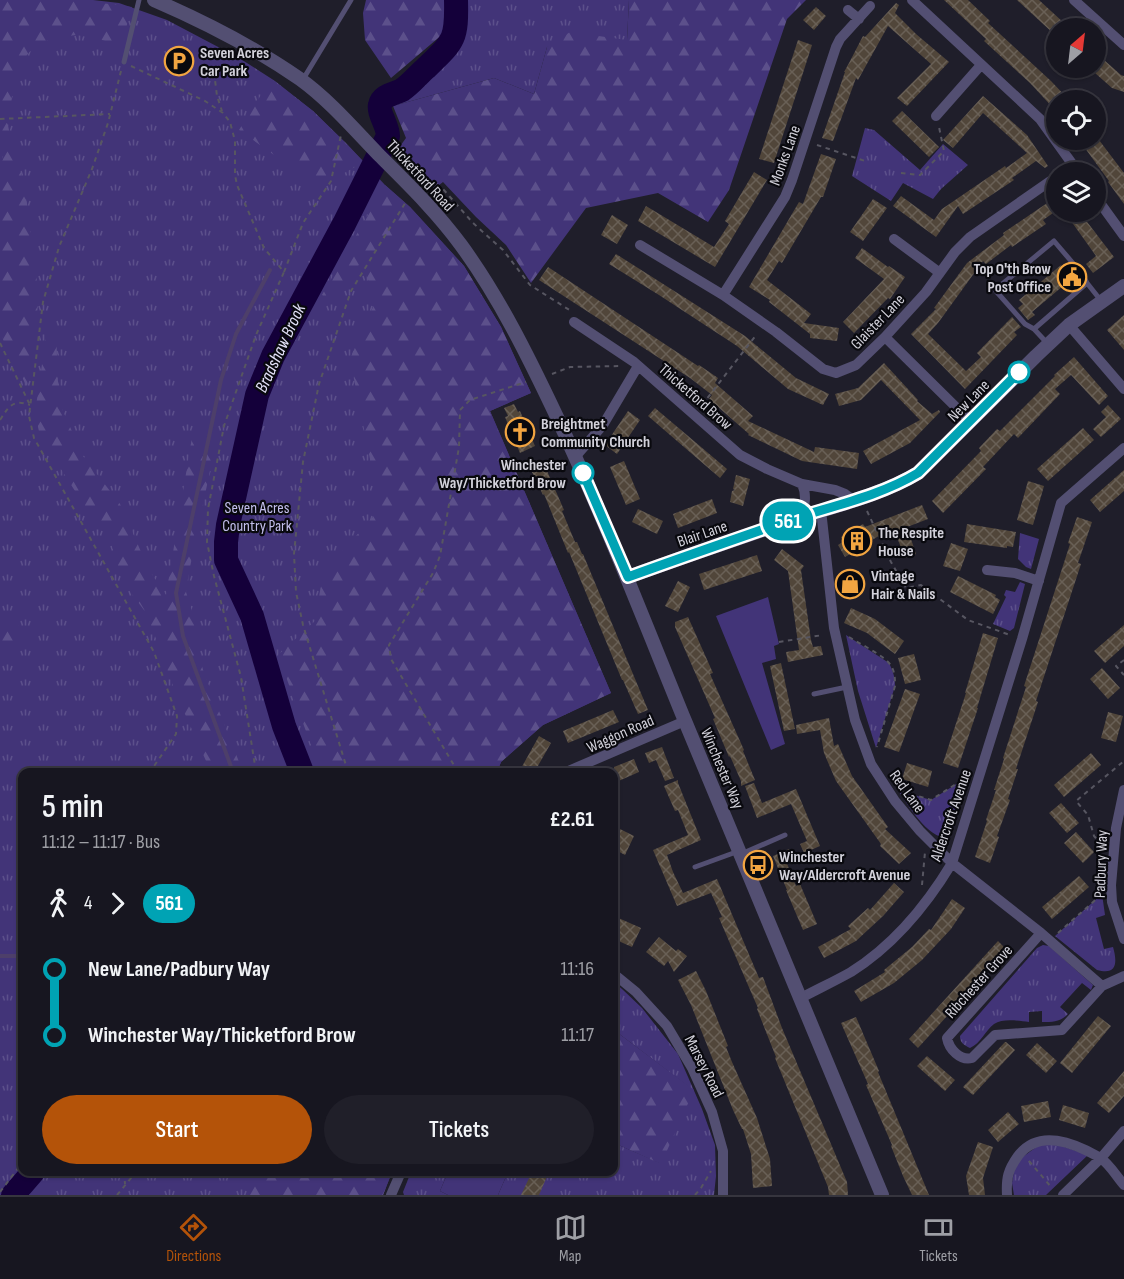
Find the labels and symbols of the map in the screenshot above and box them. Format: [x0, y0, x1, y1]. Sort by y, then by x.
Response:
north arrow [1046, 18, 1106, 78]
place label: Seven Acres Car Park [200, 44, 269, 81]
parking icon: Seven Acres Car Park [163, 45, 195, 77]
street label: Monks Lane [766, 123, 805, 188]
street label: Thicketford Road [382, 136, 458, 216]
place label: Top O'th Brow Post Office [973, 260, 1051, 297]
public building icon: Top O'th Brow Post Office [1056, 261, 1088, 293]
street label: Glaister Lane [847, 290, 909, 354]
water label: Bradshaw Brook [251, 299, 311, 396]
street label: Thicketford Brow [654, 360, 736, 434]
unlabelled marker [1008, 361, 1030, 383]
street label: New Lane [944, 376, 994, 426]
place label: Breightmet Community Church [541, 415, 650, 452]
church icon: Breightmet Community Church [504, 416, 536, 448]
place label: Winchester Way/Thicketford Brow [439, 456, 566, 493]
marker: Winchester Way/Thicketford Brow [572, 462, 594, 484]
park label: Seven Acres Country Park [222, 499, 292, 536]
line badge: 561 [754, 502, 822, 540]
street label: Blair Lane [675, 517, 730, 552]
place label: The Respite House [878, 524, 944, 561]
building icon: The Respite House [841, 525, 873, 557]
place label: Vintage Hair & Nails [871, 567, 935, 604]
shop icon: Vintage Hair & Nails [834, 568, 866, 600]
street label: Waggon Road [584, 711, 657, 758]
street label: Winchester Way [696, 725, 747, 812]
street label: Red Lane [885, 767, 929, 817]
street label: Aldercroft Avenue [927, 767, 976, 865]
street label: Padbury Way [1091, 830, 1112, 899]
place label: Winchester Way/Aldercroft Avenue [779, 848, 910, 885]
bus stop icon: Winchester Way/Aldercroft Avenue [742, 849, 774, 881]
street label: Ribchester Grove [941, 941, 1017, 1023]
street label: Marsey Road [680, 1032, 727, 1101]

